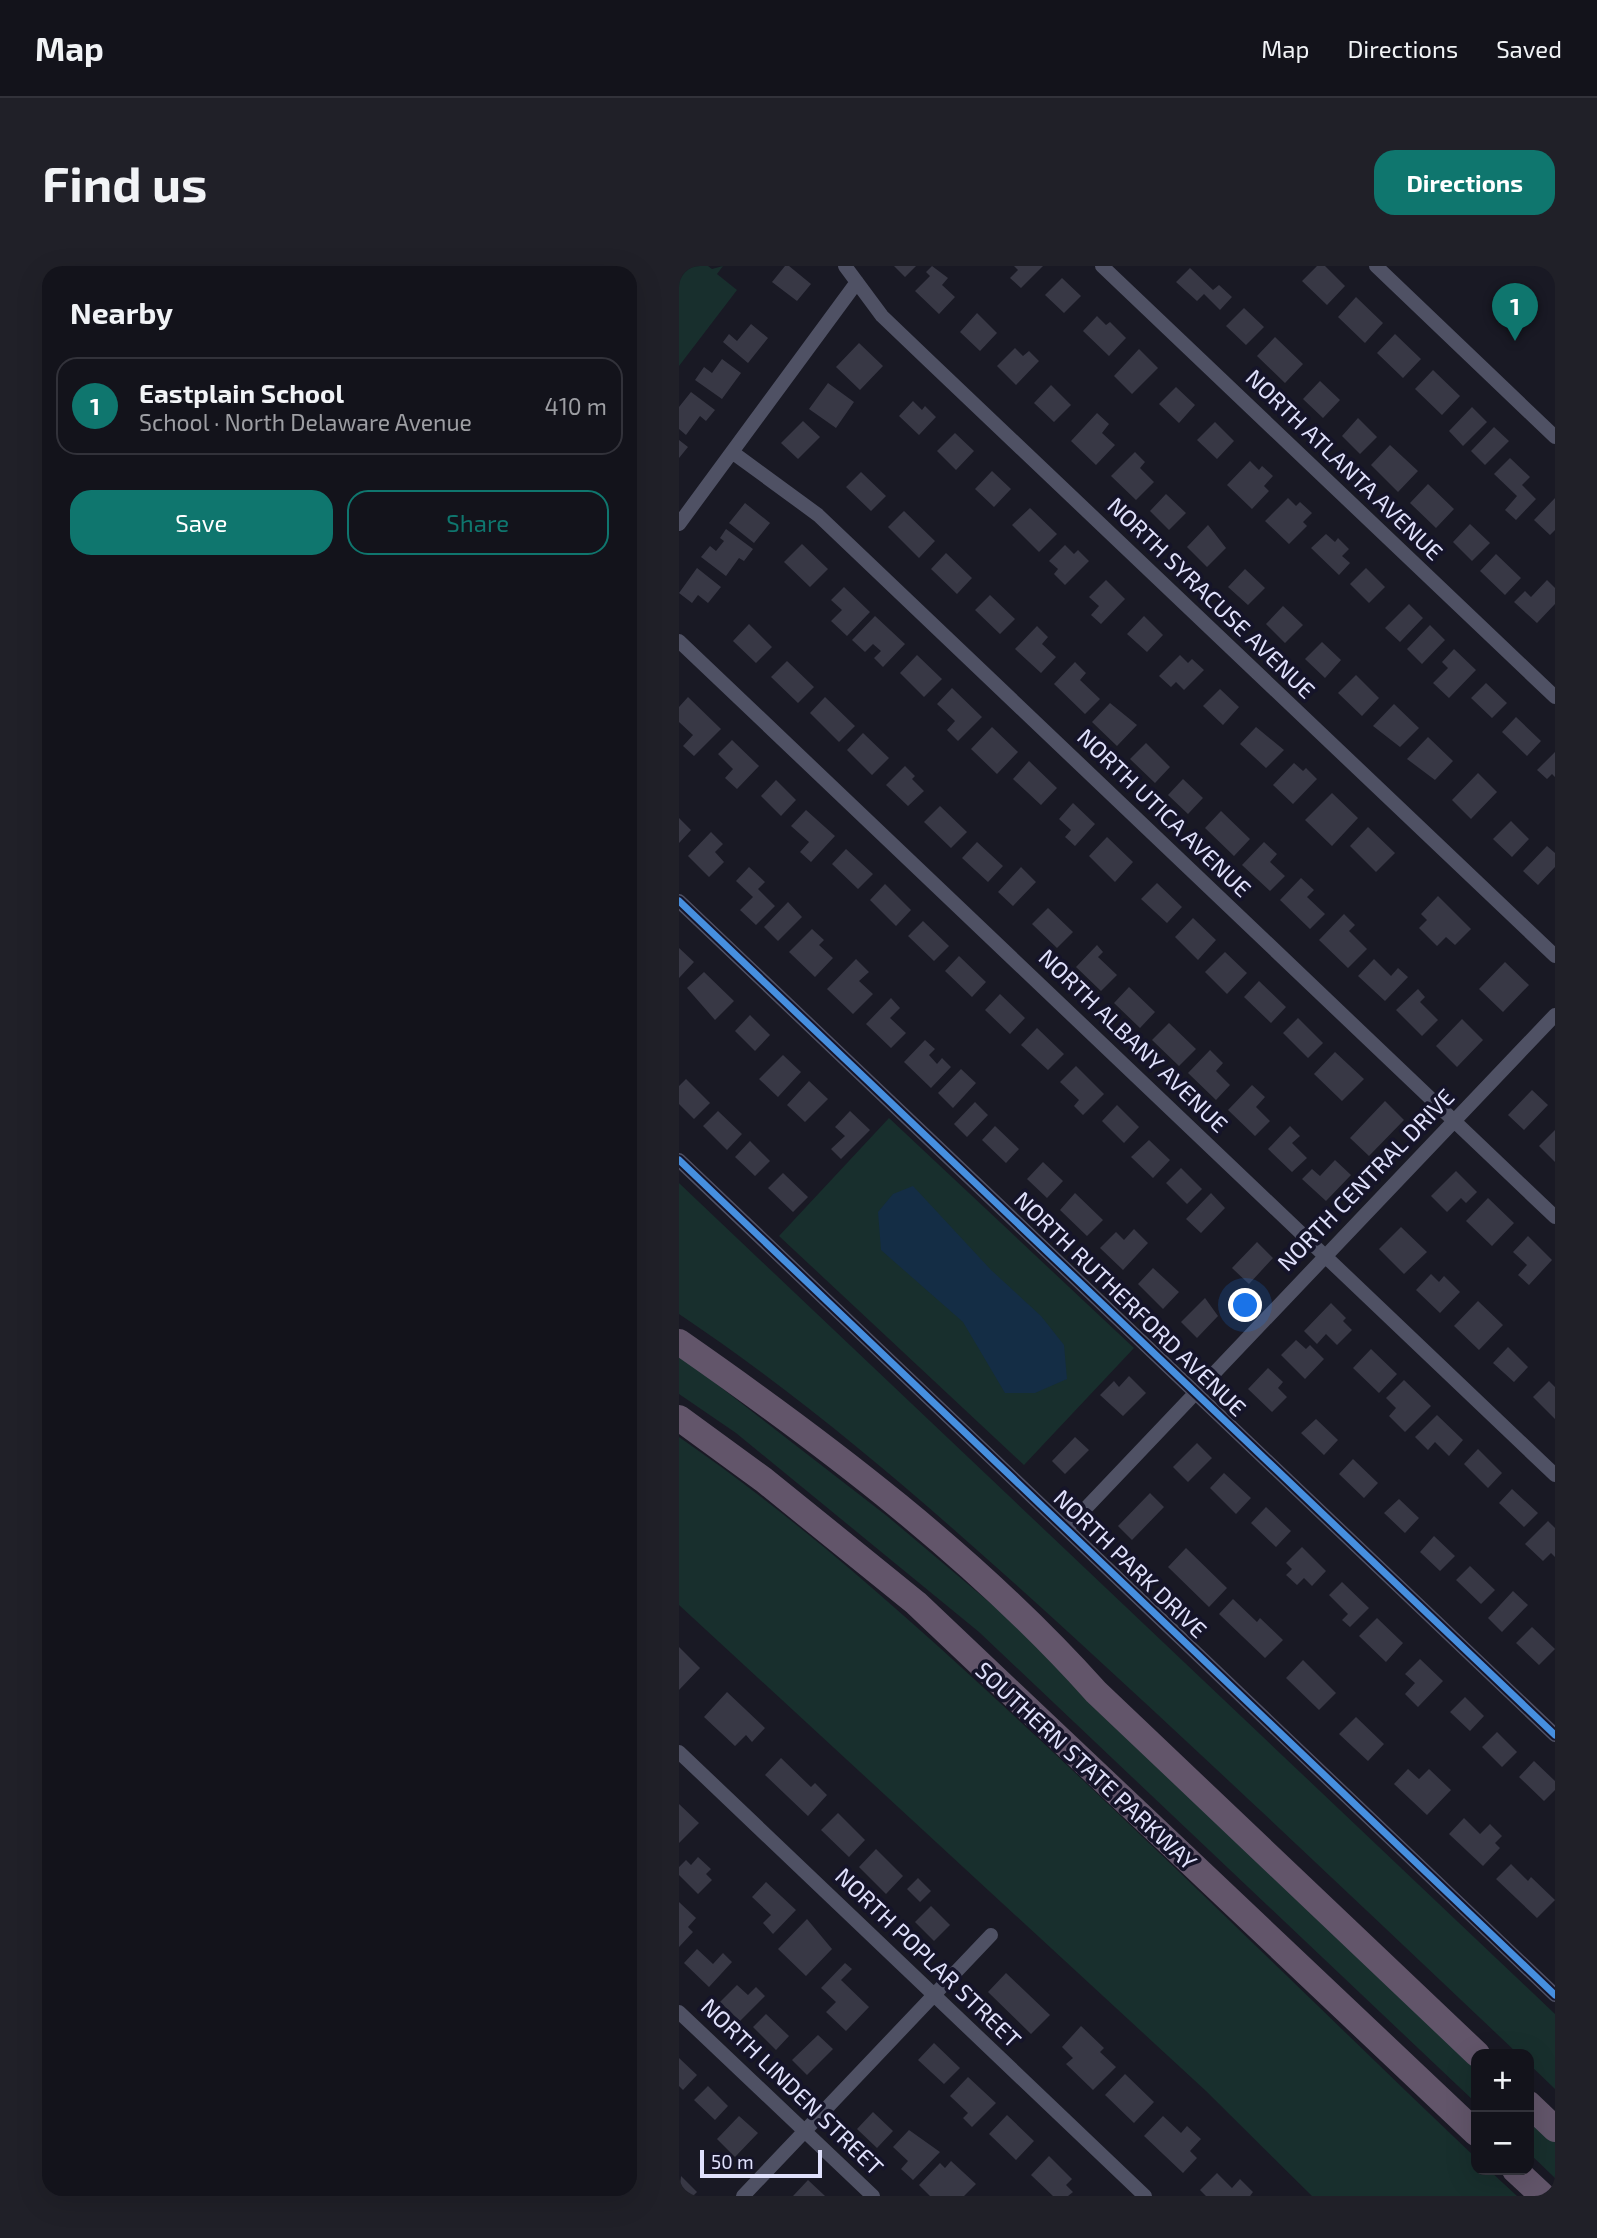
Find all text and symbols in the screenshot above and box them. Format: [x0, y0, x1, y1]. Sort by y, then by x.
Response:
text: Map [35, 28, 104, 68]
text: Map [1261, 34, 1309, 63]
text: Directions [1347, 34, 1458, 63]
text: Saved [1496, 34, 1562, 63]
button: Directions [1374, 150, 1555, 215]
text: Find us [42, 153, 207, 212]
pin: 1 [1492, 283, 1538, 341]
text: Nearby [70, 294, 173, 330]
street label: NORTH ATLANTA AVENUE [1240, 363, 1449, 566]
text: Eastplain School [139, 377, 344, 408]
text: 1 [90, 392, 100, 420]
text: 410 m [545, 392, 607, 420]
text: School · North Delaware Avenue [139, 408, 472, 436]
button: Save [70, 490, 333, 555]
button: Share [347, 490, 609, 555]
street label: NORTH SYRACUSE AVENUE [1102, 491, 1321, 704]
street label: NORTH UTICA AVENUE [1072, 722, 1257, 902]
street label: NORTH ALBANY AVENUE [1033, 943, 1234, 1138]
street label: NORTH CENTRAL DRIVE [1271, 1082, 1460, 1276]
street label: NORTH RUTHERFORD AVENUE [1009, 1185, 1252, 1421]
your location [1228, 1288, 1262, 1322]
street label: NORTH PARK DRIVE [1048, 1483, 1213, 1643]
street label: SOUTHERN STATE PARKWAY [970, 1655, 1203, 1875]
street label: NORTH POPLAR STREET [830, 1861, 1027, 2053]
street label: NORTH LINDEN STREET [696, 1992, 890, 2181]
map controls [1471, 2049, 1534, 2175]
button: + [1471, 2049, 1534, 2112]
button: − [1471, 2112, 1534, 2175]
scale bar [700, 2147, 823, 2179]
text: 50 m [711, 2150, 754, 2173]

